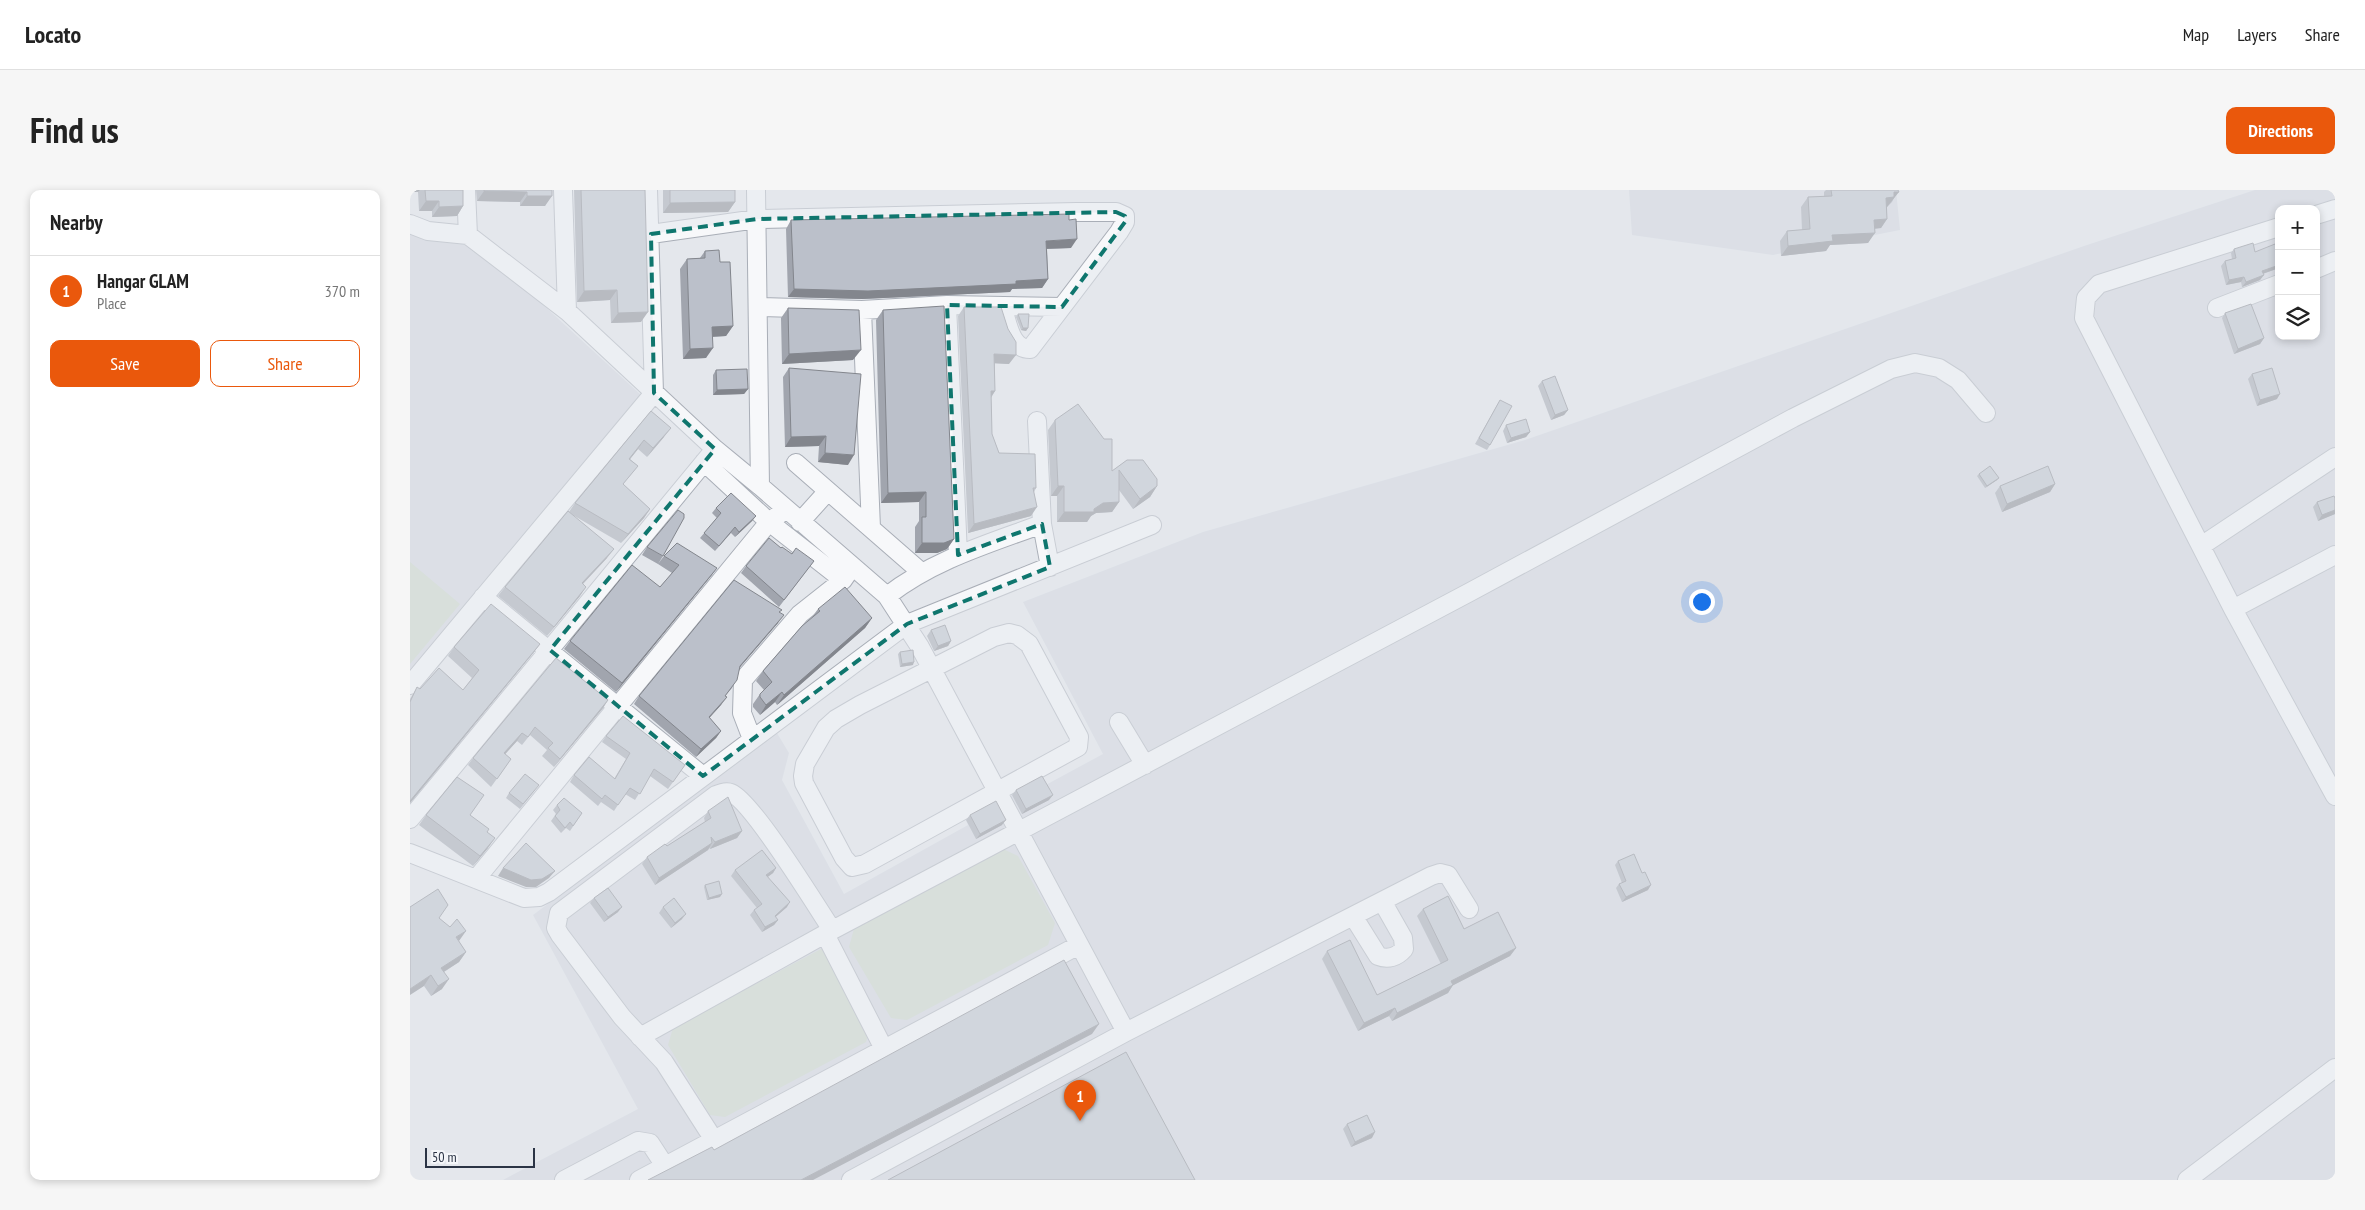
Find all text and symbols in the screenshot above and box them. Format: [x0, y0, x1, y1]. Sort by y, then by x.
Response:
text: Locato [25, 19, 81, 50]
text: Map [2183, 23, 2209, 46]
text: Layers [2237, 23, 2277, 46]
text: Share [2305, 23, 2340, 46]
text: Find us [30, 107, 119, 153]
button: Directions [2226, 107, 2335, 154]
map controls [2275, 205, 2320, 340]
button: + [2275, 205, 2320, 250]
text: Nearby [50, 209, 103, 236]
button: − [2275, 250, 2320, 295]
text: Hangar GLAM [97, 269, 189, 293]
text: 1 [62, 281, 70, 301]
text: 370 m [325, 281, 360, 301]
text: Place [97, 293, 126, 313]
button: layers [2275, 295, 2320, 340]
button: Save [50, 340, 200, 387]
button: Share [210, 340, 360, 387]
your location [1689, 589, 1715, 615]
pin: 1 [1064, 1080, 1096, 1121]
scale bar [425, 1145, 535, 1168]
text: 50 m [432, 1148, 457, 1166]

